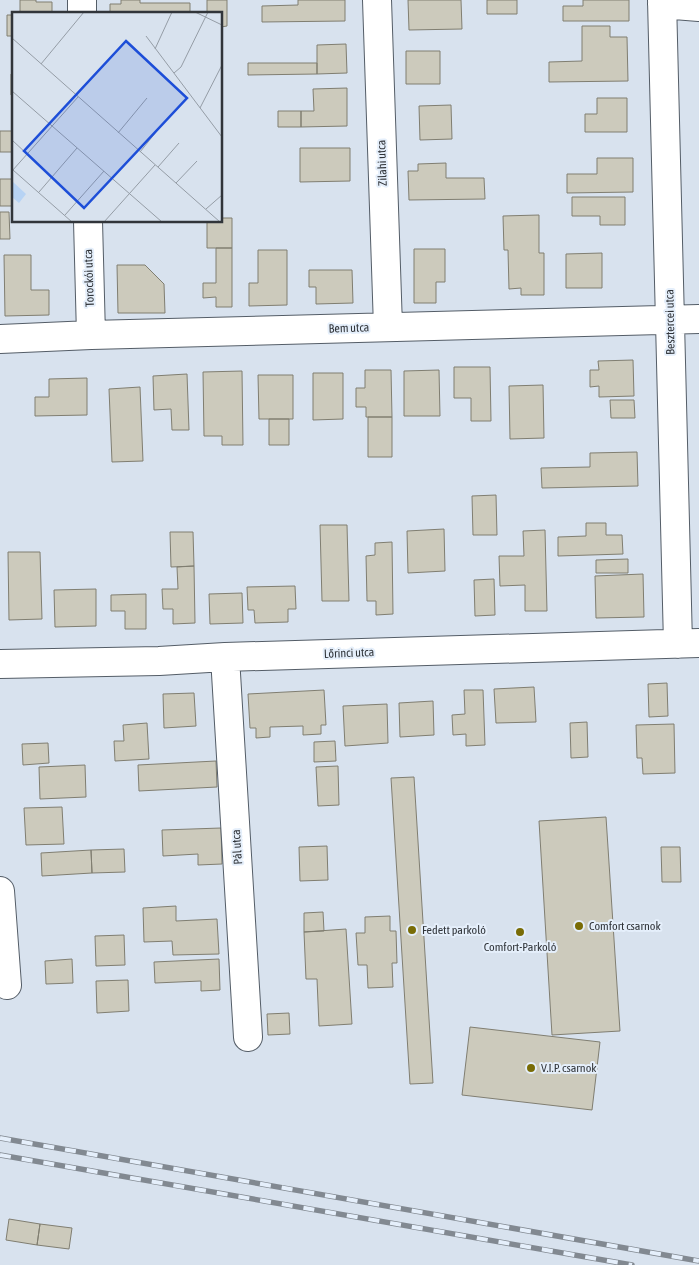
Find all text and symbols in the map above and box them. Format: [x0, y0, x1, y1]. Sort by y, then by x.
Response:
inset map [12, 12, 222, 222]
street label: Zilahi utca [374, 140, 390, 186]
street label: Torockói utca [81, 249, 97, 307]
street label: Besztercei utca [662, 289, 678, 355]
street label: Bem utca [328, 320, 370, 336]
street label: Lőrinci utca [324, 645, 374, 661]
street label: Pál utca [229, 829, 245, 865]
place label: Comfort csarnok [589, 919, 661, 933]
marker: Comfort csarnok [573, 920, 585, 932]
place label: Fedett parkoló [422, 923, 486, 937]
marker: Fedett parkoló [406, 924, 418, 936]
marker: Comfort-Parkoló [514, 926, 526, 938]
place label: Comfort-Parkoló [484, 940, 557, 954]
place label: V.I.P. csarnok [541, 1061, 597, 1075]
marker: V.I.P. csarnok [525, 1062, 537, 1074]

